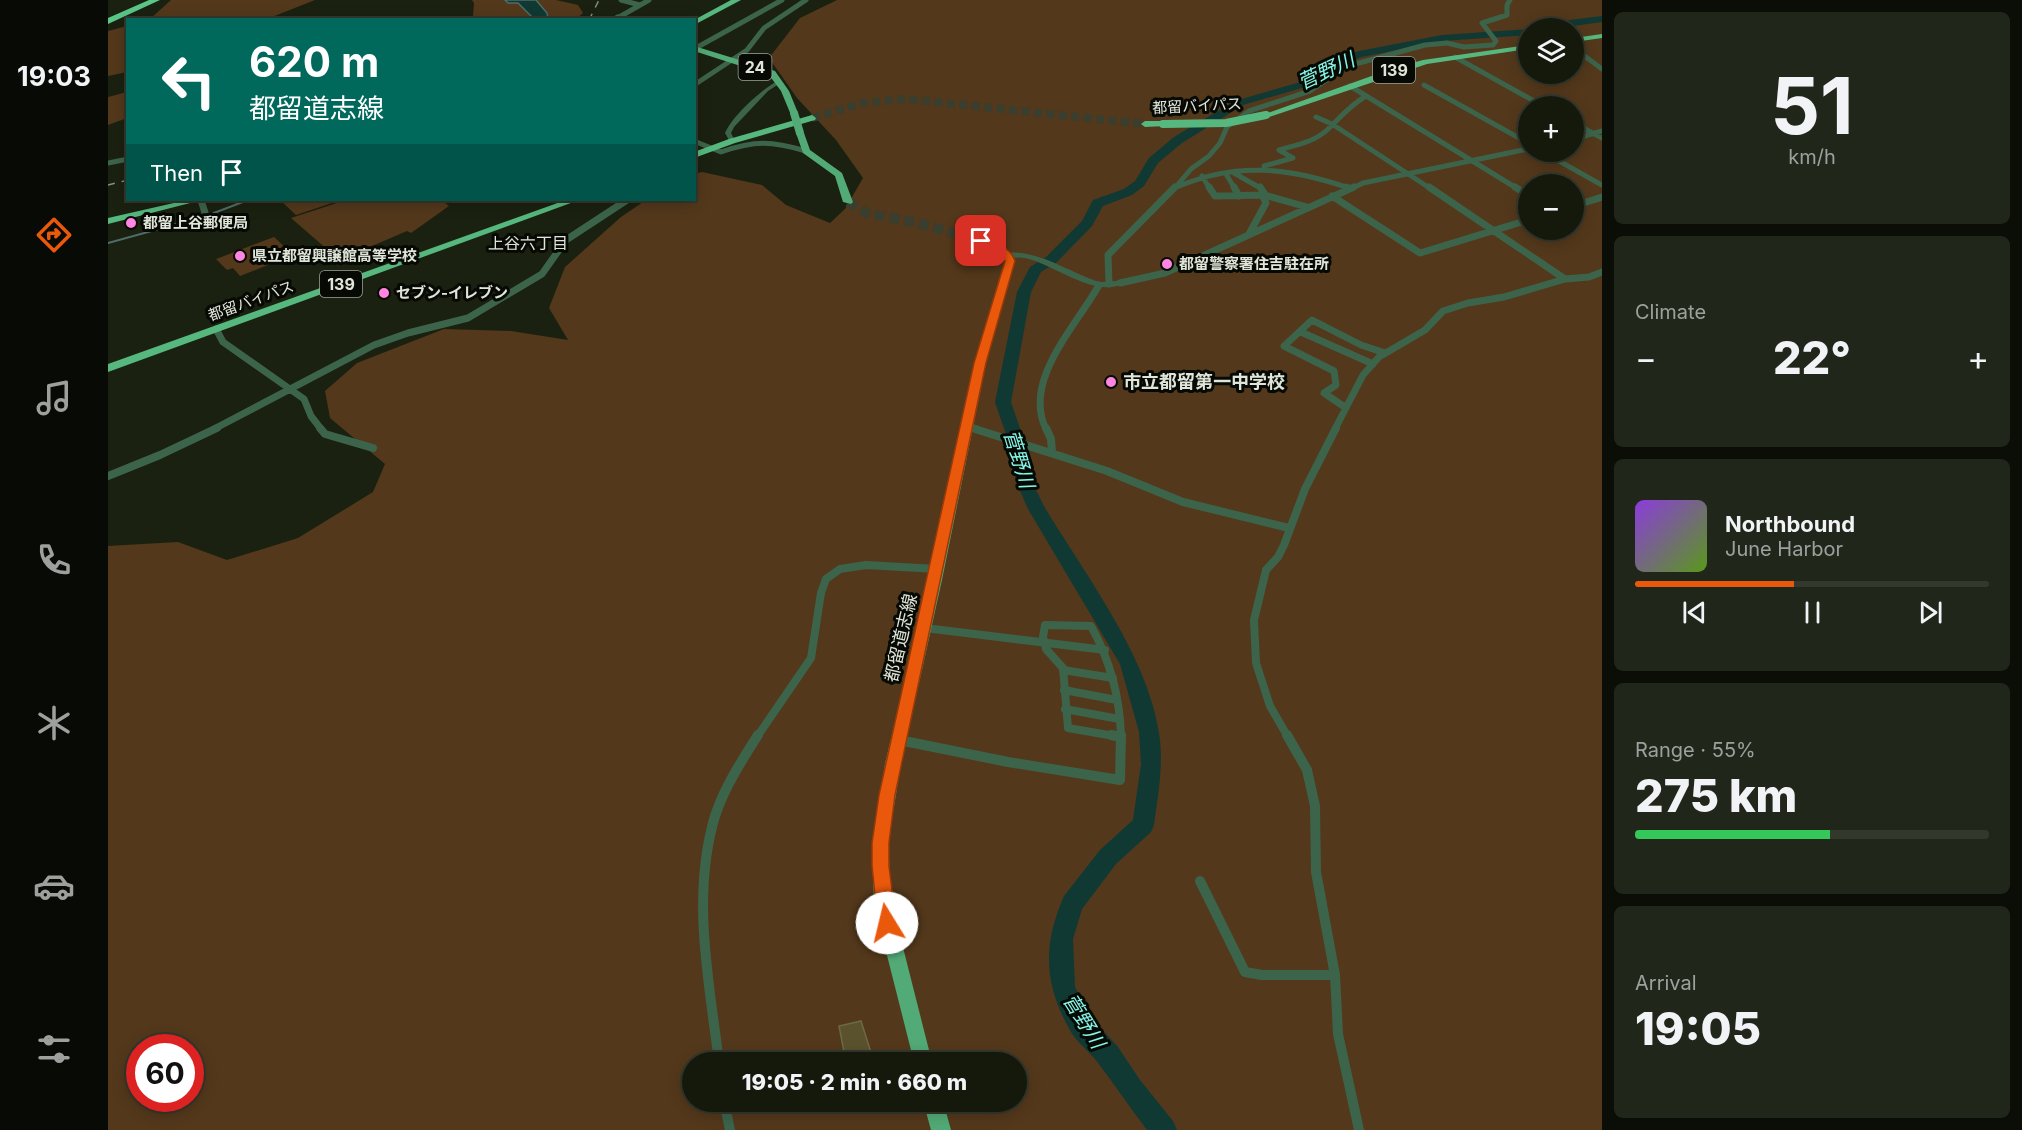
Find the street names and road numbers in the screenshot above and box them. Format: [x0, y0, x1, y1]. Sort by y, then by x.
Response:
road number: 24 [738, 54, 772, 80]
road number: 139 [1373, 57, 1415, 83]
street label: 都留バイパス [1152, 94, 1242, 117]
road number: 139 [320, 271, 362, 297]
street label: 都留バイパス [205, 276, 296, 325]
street label: 都留道志線 [880, 592, 921, 684]

